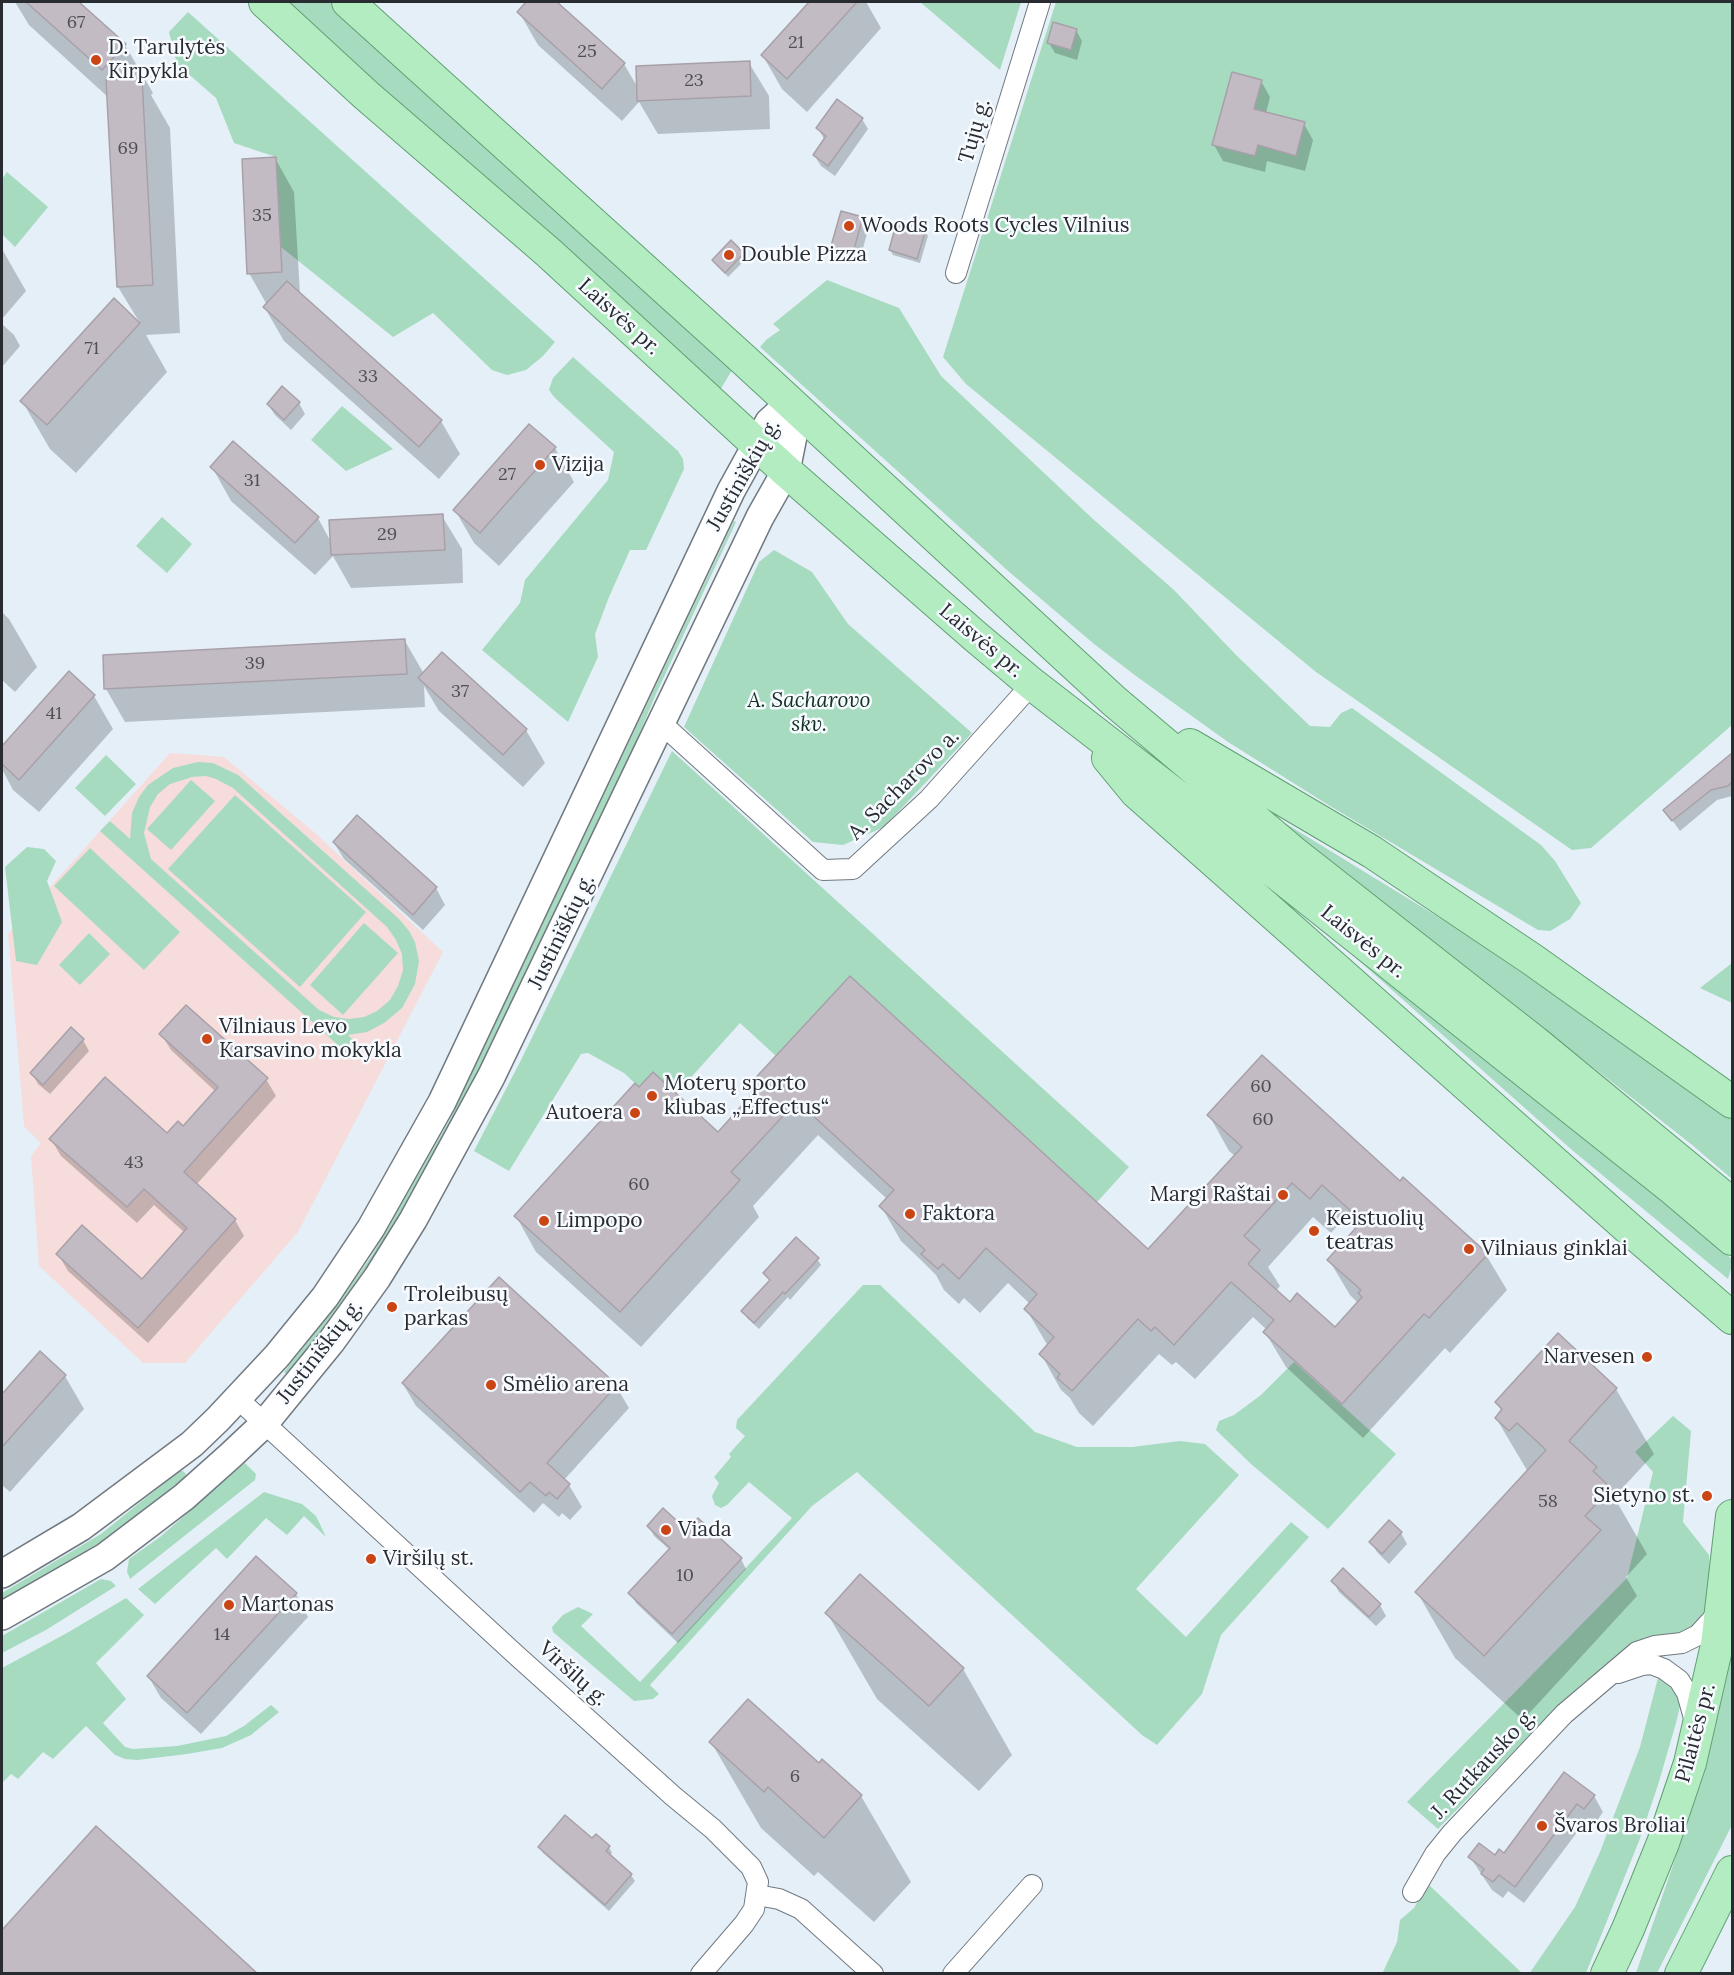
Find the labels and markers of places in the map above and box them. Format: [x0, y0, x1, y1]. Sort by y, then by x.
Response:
place label: D. Tarulytės Kirpykla [108, 35, 225, 85]
marker: D. Tarulytės Kirpykla [89, 53, 103, 67]
place label: Woods Roots Cycles Vilnius [861, 213, 1129, 239]
marker: Woods Roots Cycles Vilnius [842, 219, 856, 233]
place label: Double Pizza [741, 242, 867, 268]
marker: Double Pizza [722, 248, 736, 262]
place label: Vizija [552, 452, 604, 478]
marker: Vizija [533, 458, 547, 472]
place label: Vilniaus Levo Karsavino mokykla [219, 1014, 402, 1064]
marker: Vilniaus Levo Karsavino mokykla [200, 1032, 214, 1046]
place label: Moterų sporto klubas „Effectus“ [664, 1071, 829, 1121]
marker: Moterų sporto klubas „Effectus“ [645, 1089, 659, 1103]
place label: Autoera [546, 1100, 623, 1126]
marker: Autoera [628, 1106, 642, 1120]
place label: Margi Raštai [1150, 1182, 1271, 1208]
marker: Margi Raštai [1276, 1188, 1290, 1202]
place label: Faktora [922, 1201, 995, 1227]
place label: Keistuolių teatras [1326, 1206, 1424, 1256]
marker: Faktora [903, 1207, 917, 1221]
place label: Limpopo [556, 1208, 642, 1234]
marker: Limpopo [537, 1214, 551, 1228]
marker: Keistuolių teatras [1307, 1224, 1321, 1238]
place label: Vilniaus ginklai [1481, 1236, 1628, 1262]
marker: Vilniaus ginklai [1462, 1242, 1476, 1256]
place label: Troleibusų parkas [404, 1282, 508, 1332]
marker: Troleibusų parkas [385, 1300, 399, 1314]
place label: Narvesen [1543, 1344, 1635, 1370]
marker: Narvesen [1640, 1350, 1654, 1364]
place label: Smėlio arena [503, 1372, 629, 1398]
marker: Smėlio arena [484, 1378, 498, 1392]
place label: Sietyno st. [1593, 1483, 1695, 1509]
marker: Sietyno st. [1700, 1489, 1714, 1503]
place label: Viada [678, 1517, 732, 1543]
marker: Viada [659, 1523, 673, 1537]
place label: Viršilų st. [383, 1546, 474, 1572]
marker: Viršilų st. [364, 1552, 378, 1566]
place label: Martonas [241, 1592, 334, 1618]
marker: Martonas [222, 1598, 236, 1612]
place label: Švaros Broliai [1554, 1813, 1686, 1839]
marker: Švaros Broliai [1535, 1819, 1549, 1833]

